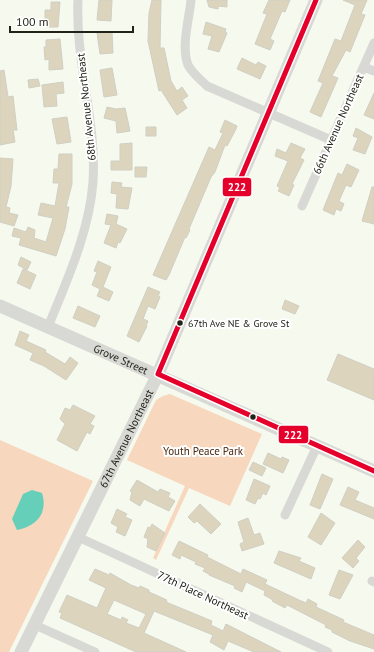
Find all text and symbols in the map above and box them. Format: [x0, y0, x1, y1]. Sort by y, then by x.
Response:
scale bar [10, 8, 133, 34]
text: 100 m [16, 14, 49, 29]
street label: 68th Avenue Northeast [73, 52, 99, 162]
street label: 66th Avenue Northeast [310, 72, 366, 176]
line badge: 222 [222, 177, 252, 197]
text: 222 [228, 180, 246, 194]
place label: 67th Ave NE & Grove St [188, 317, 290, 330]
marker: 67th Ave NE & Grove St [175, 318, 185, 328]
street label: Grove Street [91, 341, 150, 378]
street label: 67th Avenue Northeast [96, 387, 156, 490]
unlabelled marker [248, 412, 258, 422]
line badge: 222 [278, 425, 309, 444]
text: 222 [284, 428, 302, 442]
park label: Youth Peace Park [163, 444, 244, 458]
street label: 77th Place Northeast [155, 568, 251, 622]

